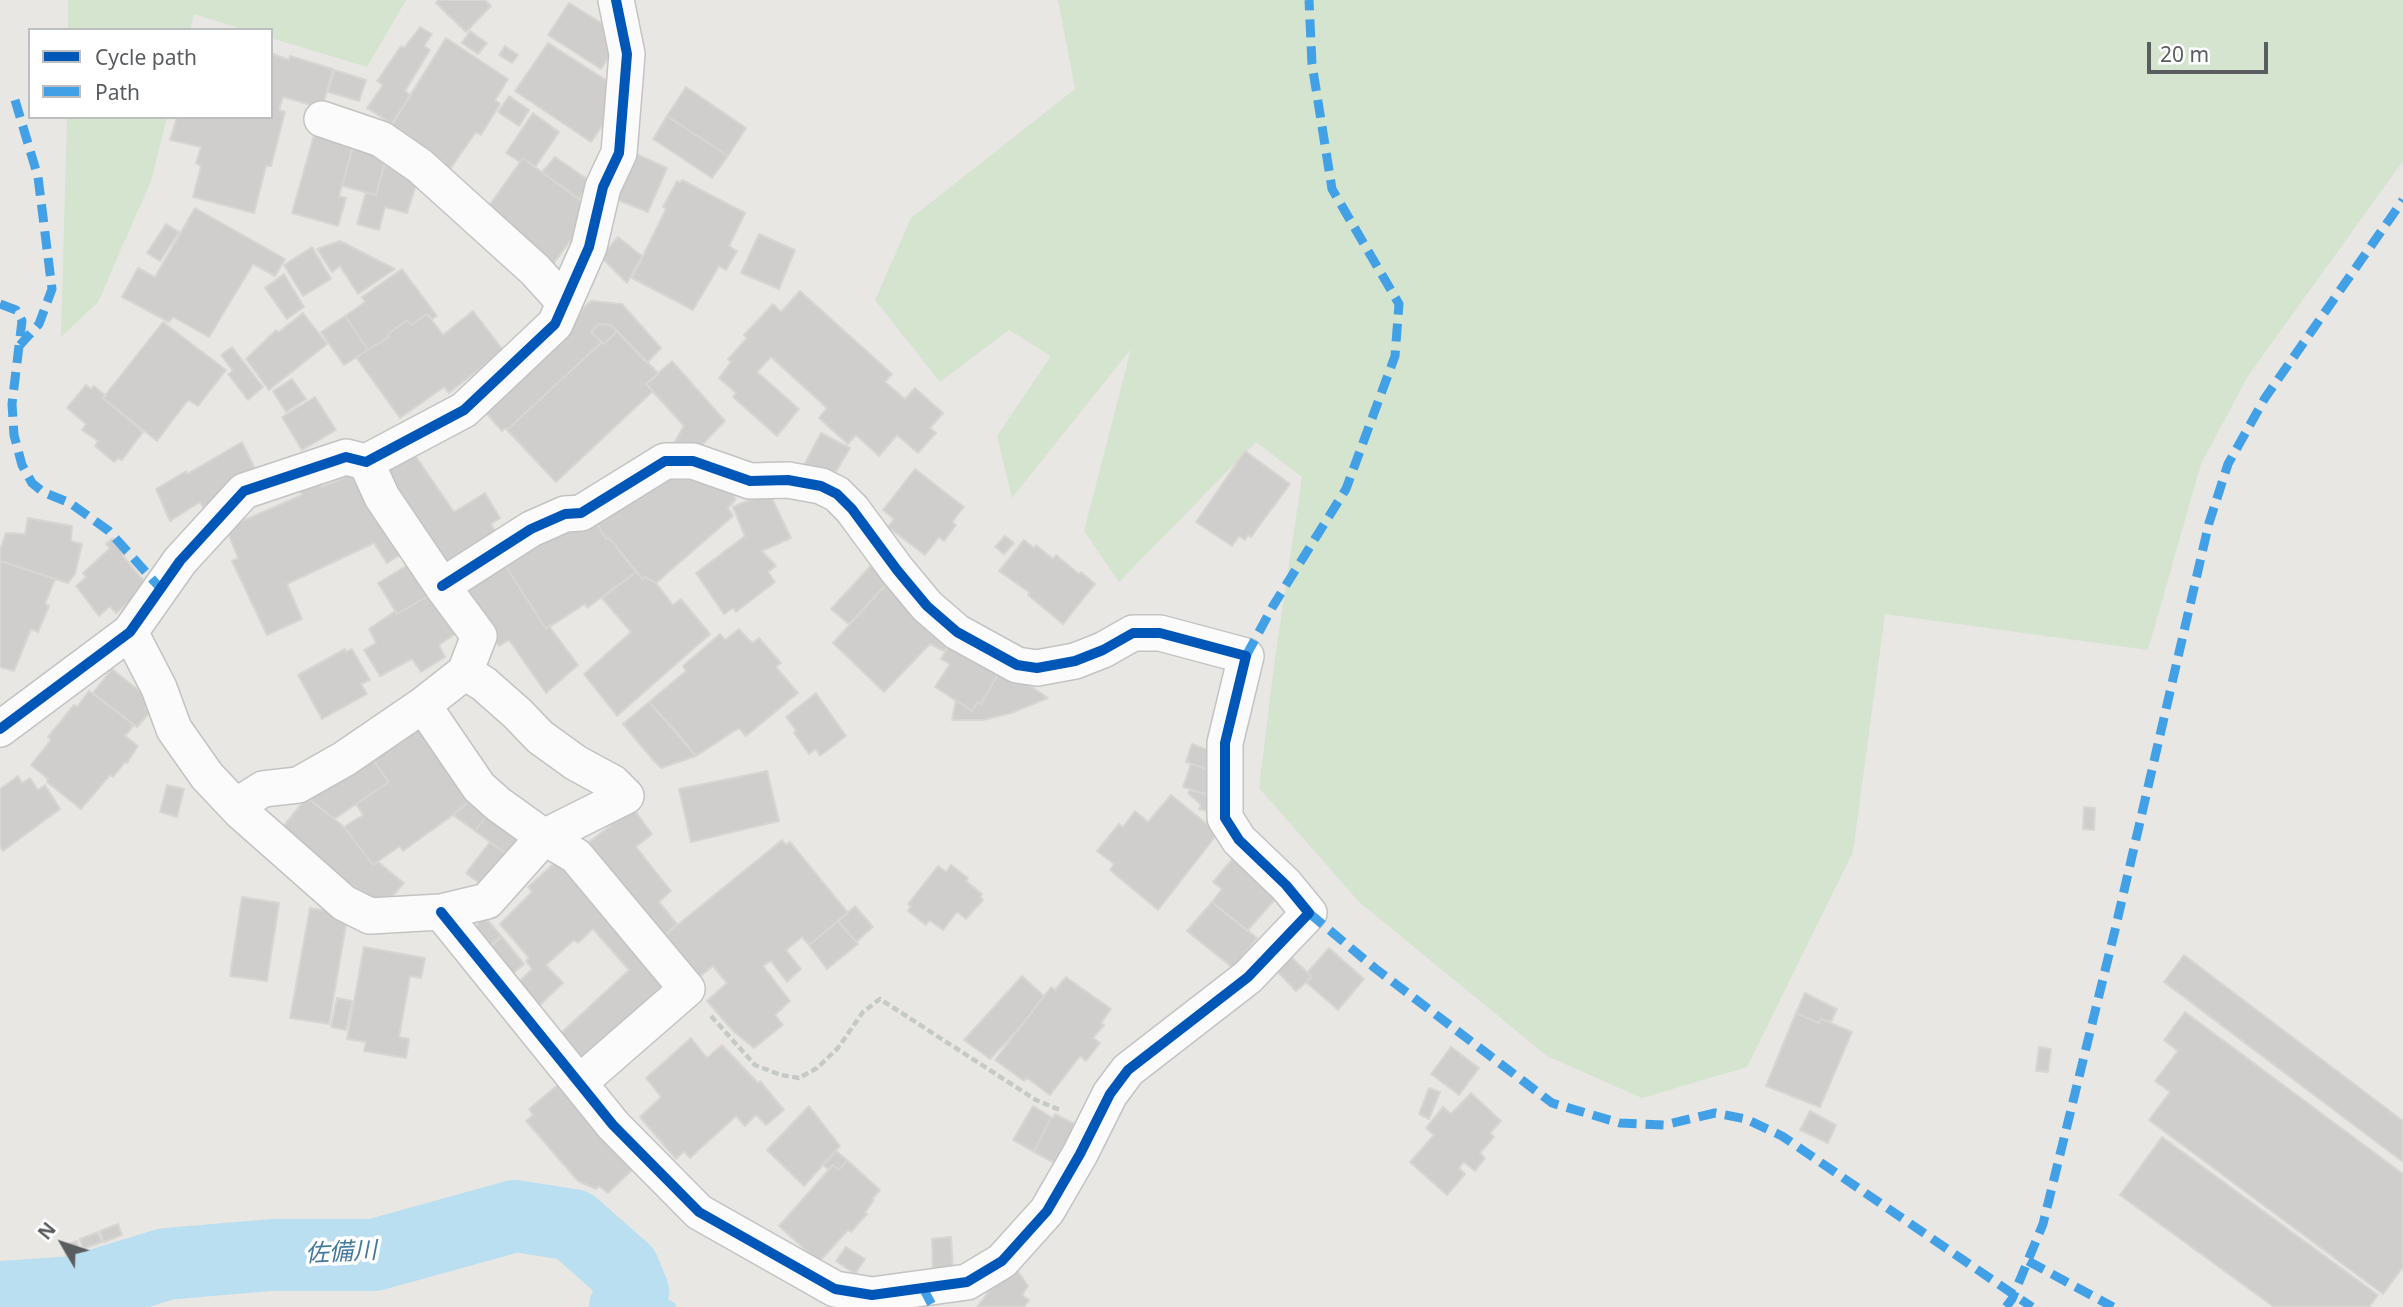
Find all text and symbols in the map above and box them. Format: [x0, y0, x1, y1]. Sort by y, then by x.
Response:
legend [28, 28, 273, 119]
scale bar [2151, 28, 2272, 72]
text: 20 m [2160, 40, 2209, 68]
text: Cycle path [95, 43, 197, 71]
text: Path [95, 78, 140, 106]
north arrow [28, 1209, 98, 1279]
text: N [32, 1217, 62, 1245]
water label: 佐備川 [304, 1237, 378, 1269]

